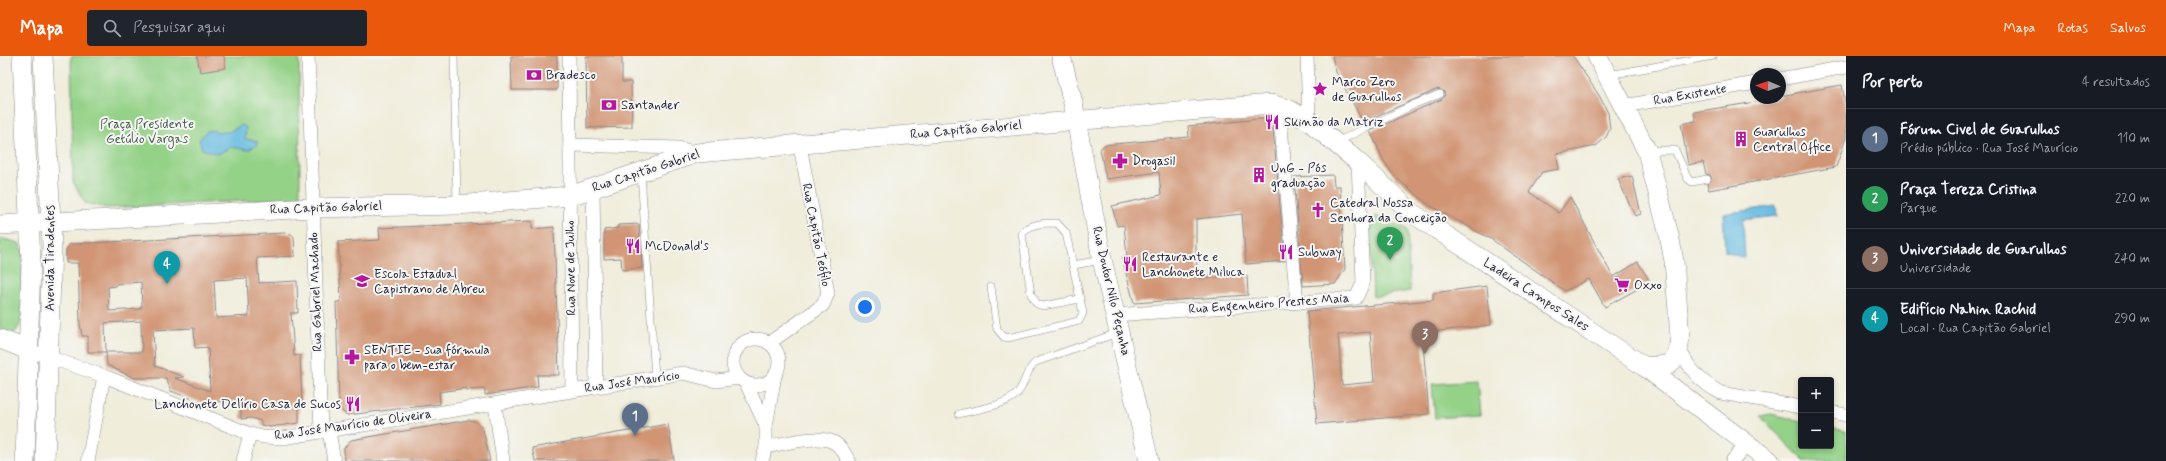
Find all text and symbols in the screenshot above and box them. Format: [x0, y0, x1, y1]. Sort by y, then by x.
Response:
search box [87, 10, 367, 46]
text: Mapa [20, 16, 63, 41]
icon: search [101, 17, 123, 39]
text: Pesquisar aqui [133, 18, 225, 38]
text: Mapa [2004, 19, 2035, 37]
text: Rotas [2057, 19, 2088, 37]
text: Salvos [2110, 19, 2146, 37]
bank icon: Bradesco [525, 66, 543, 84]
place label: Bradesco [546, 67, 596, 84]
north arrow [1750, 68, 1786, 104]
text: Por perto [1862, 71, 1923, 93]
place label: Marco Zero de Guarulhos [1332, 74, 1402, 106]
text: 4 resultados [2082, 74, 2150, 91]
place icon: Marco Zero de Guarulhos [1311, 80, 1329, 98]
street label: Rua Existente [1652, 80, 1728, 110]
bank icon: Santander [600, 96, 618, 114]
place label: Santander [621, 97, 680, 114]
restaurant icon: Skinão da Matriz [1263, 113, 1281, 131]
place label: Skinão da Matriz [1284, 114, 1384, 131]
park label: Praça Presidente Getúlio Vargas [100, 116, 194, 149]
street label: Rua Capitão Gabriel [909, 117, 1023, 143]
text: Fórum Civel de Guarulhos [1900, 120, 2060, 140]
place label: Guarulhos Central Office [1753, 124, 1831, 156]
building icon: Guarulhos Central Office [1732, 130, 1750, 148]
text: 1 [1872, 130, 1878, 147]
text: 110 m [2117, 130, 2150, 147]
text: Prédio público · Rua José Maurício [1900, 140, 2078, 157]
street label: Rua Capitão Gabriel [590, 146, 702, 196]
pharmacy icon: Drogasil [1111, 152, 1129, 170]
place label: Drogasil [1132, 153, 1175, 170]
place label: UnG - Pós graduação [1271, 160, 1327, 192]
building icon: UnG - Pós graduação [1250, 166, 1268, 184]
text: Praça Tereza Cristina [1900, 180, 2037, 200]
street label: Rua Capitão Teófilo [798, 182, 834, 289]
text: 2 [1872, 190, 1878, 207]
text: 220 m [2115, 190, 2150, 207]
place label: Catedral Nossa Senhora da Conceição [1330, 195, 1447, 227]
street label: Rua Capitão Gabriel [270, 198, 382, 218]
text: Parque [1900, 200, 1937, 217]
church icon: Catedral Nossa Senhora da Conceição [1309, 201, 1327, 219]
street label: Avenida Tiradentes [42, 205, 59, 311]
street label: Rua Nove de Julho [562, 220, 580, 316]
street label: Rua Doutor Nilo Peçanha [1088, 225, 1134, 357]
pin: 2 [1377, 227, 1403, 260]
street label: Rua Gabriel Machado [305, 232, 327, 352]
restaurant icon: McDonald's [624, 237, 642, 255]
place label: McDonald's [645, 238, 709, 255]
text: Universidade de Guarulhos [1900, 240, 2067, 260]
restaurant icon: Subway [1277, 243, 1295, 261]
place label: Subway [1298, 244, 1342, 261]
place label: Restaurante e Lanchonete Miluca [1142, 249, 1244, 281]
text: 3 [1872, 250, 1878, 267]
text: 240 m [2114, 250, 2150, 267]
pin: 4 [154, 251, 180, 284]
street label: Ladeira Campos Sales [1480, 254, 1592, 336]
restaurant icon: Restaurante e Lanchonete Miluca [1121, 255, 1139, 273]
text: Universidade [1900, 260, 1971, 277]
place label: Escola Estadual Capistrano de Abreu [374, 266, 485, 298]
school or university icon: Escola Estadual Capistrano de Abreu [353, 272, 371, 290]
supermarket icon: Oxxo [1613, 276, 1631, 294]
place label: Oxxo [1634, 277, 1662, 294]
street label: Rua Engenheiro Prestes Maia [1188, 290, 1351, 320]
your location [855, 297, 875, 317]
text: Edifício Nahin Rachid [1900, 300, 2036, 320]
text: 4 [1871, 310, 1879, 327]
text: 290 m [2114, 310, 2150, 327]
text: Local · Rua Capitão Gabriel [1900, 320, 2051, 337]
pin: 3 [1412, 321, 1438, 354]
place label: SENTIE - sua fórmula para o bem-estar [364, 342, 490, 374]
pharmacy icon: SENTIE - sua fórmula para o bem-estar [343, 348, 361, 366]
street label: Rua José Maurício [583, 367, 681, 397]
map controls [1798, 377, 1834, 449]
button: + [1798, 377, 1834, 413]
restaurant icon: Lanchonete Delírio Casa de Sucos [344, 395, 362, 413]
place label: Lanchonete Delírio Casa de Sucos [154, 396, 341, 413]
pin: 1 [622, 403, 648, 436]
street label: Rua José Maurício de Oliveira [273, 406, 433, 444]
button: − [1798, 413, 1834, 449]

